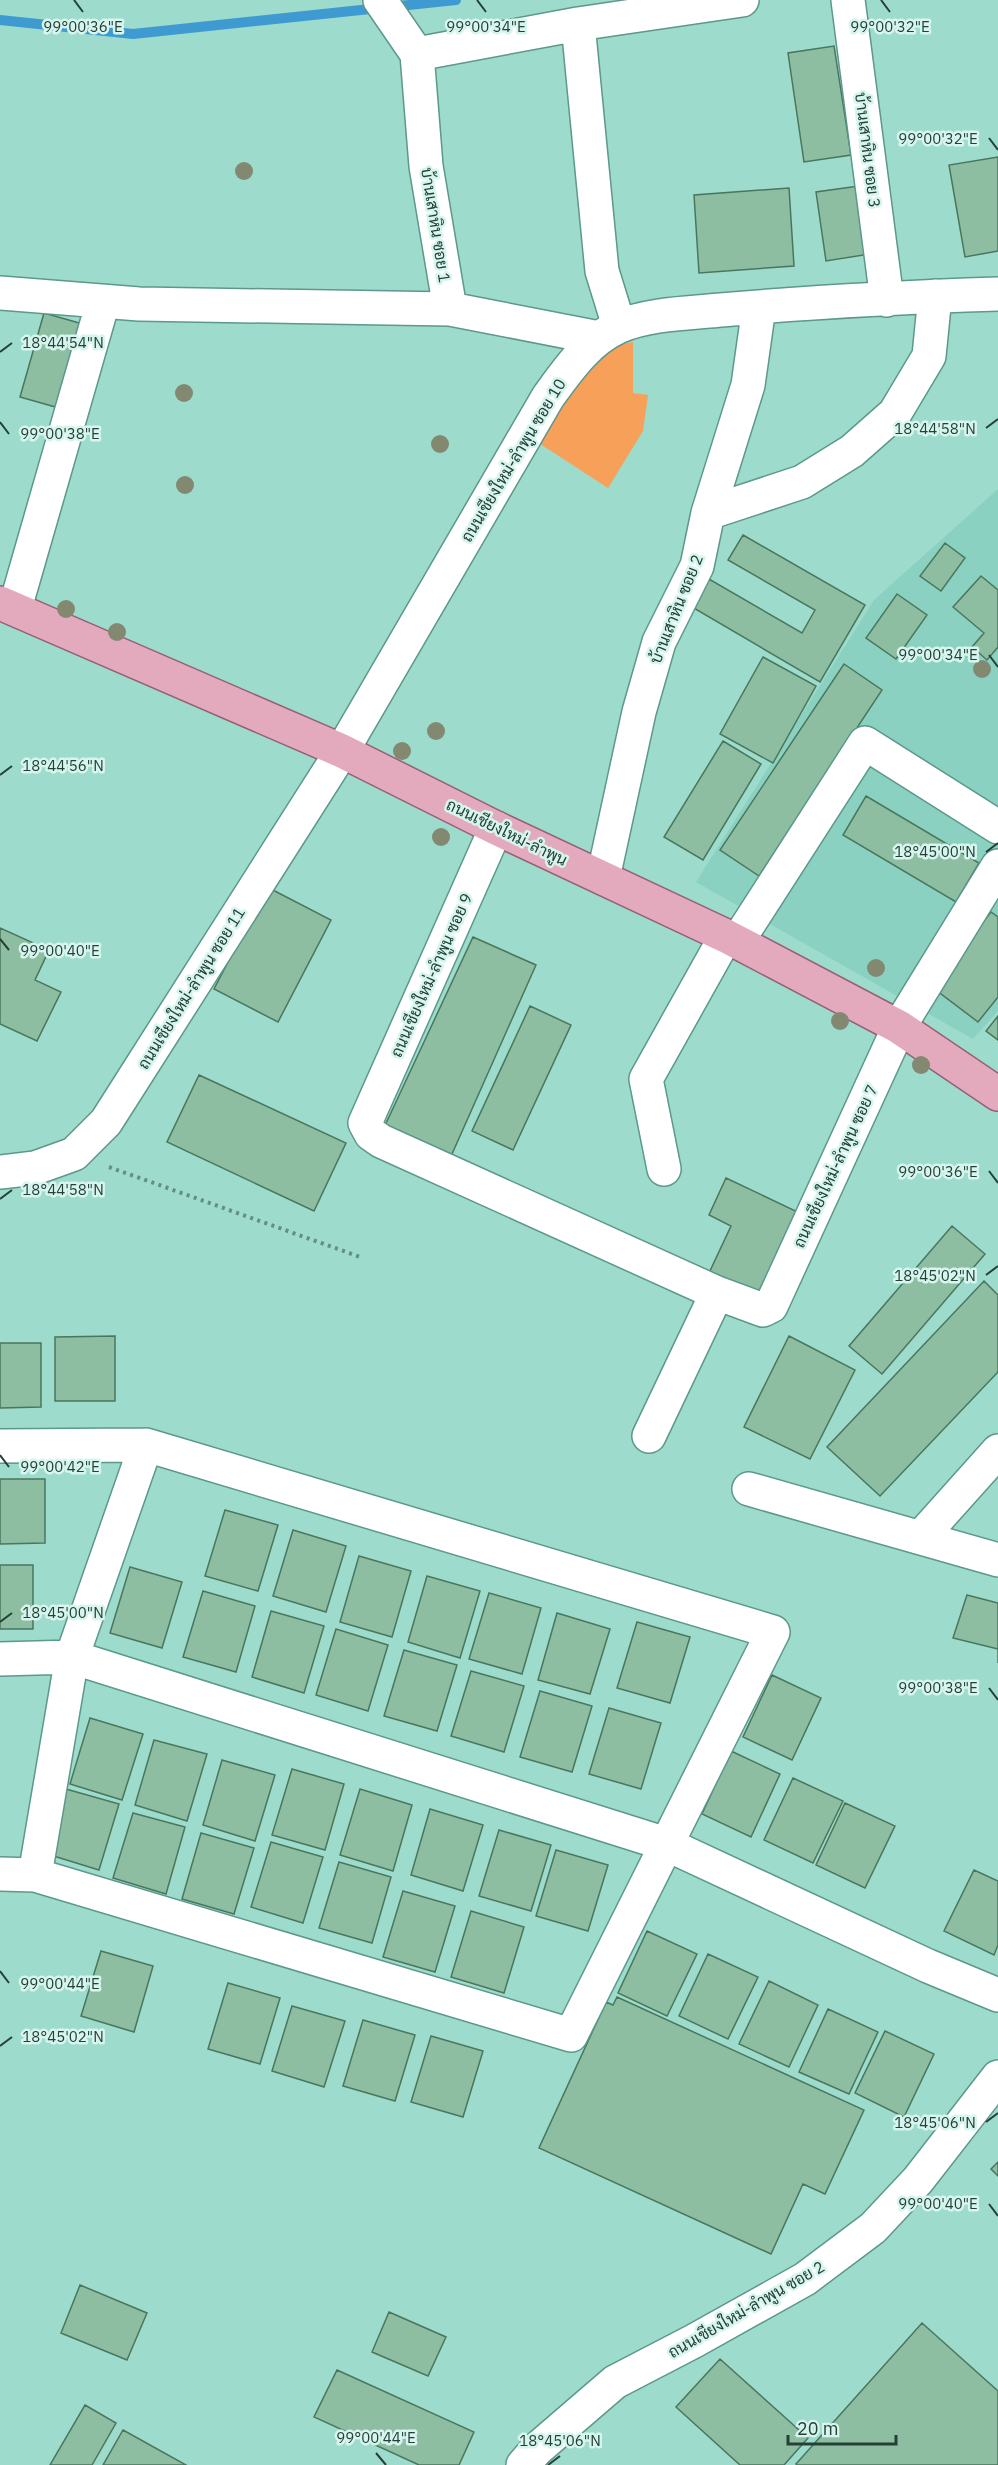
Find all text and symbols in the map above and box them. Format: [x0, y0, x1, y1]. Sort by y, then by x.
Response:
text: 99°00'36"E [43, 17, 123, 36]
text: 99°00'34"E [446, 17, 526, 36]
text: 99°00'32"E [850, 17, 930, 36]
street label: บ้านเสาหิน ซอย 3 [851, 91, 885, 209]
text: 99°00'32"E [898, 129, 978, 148]
street label: บ้านเสาหิน ซอย 1 [417, 166, 455, 284]
text: 18°44'54"N [22, 333, 104, 352]
street label: ถนนเชียงใหม่-ลำพูน ซอย 10 [455, 374, 571, 546]
text: 18°44'58"N [894, 419, 976, 438]
text: 99°00'38"E [20, 424, 100, 443]
street label: บ้านเสาหิน ซอย 2 [645, 551, 707, 667]
text: 99°00'34"E [898, 645, 978, 664]
text: 18°44'56"N [22, 756, 104, 775]
street label: ถนนเชียงใหม่-ลำพูน [442, 793, 571, 872]
text: 18°45'00"N [894, 842, 976, 861]
street label: ถนนเชียงใหม่-ลำพูน ซอย 9 [385, 889, 478, 1061]
street label: ถนนเชียงใหม่-ลำพูน ซอย 11 [132, 903, 251, 1074]
text: 99°00'40"E [20, 941, 100, 960]
street label: ถนนเชียงใหม่-ลำพูน ซอย 7 [788, 1081, 883, 1252]
text: 99°00'36"E [898, 1162, 978, 1181]
text: 18°44'58"N [22, 1180, 104, 1199]
text: 18°45'02"N [894, 1266, 976, 1285]
text: 99°00'42"E [20, 1457, 100, 1476]
text: 18°45'00"N [22, 1603, 104, 1622]
text: 99°00'38"E [898, 1678, 978, 1697]
text: 99°00'44"E [20, 1974, 100, 1993]
text: 18°45'02"N [22, 2027, 104, 2046]
text: 18°45'06"N [894, 2113, 976, 2132]
text: 99°00'40"E [898, 2194, 978, 2213]
street label: ถนนเชียงใหม่-ลำพูน ซอย 2 [664, 2255, 829, 2364]
scale bar [788, 2408, 896, 2446]
text: 20 m [797, 2417, 839, 2440]
text: 99°00'44"E [336, 2428, 416, 2447]
text: 18°45'06"N [519, 2431, 601, 2450]

